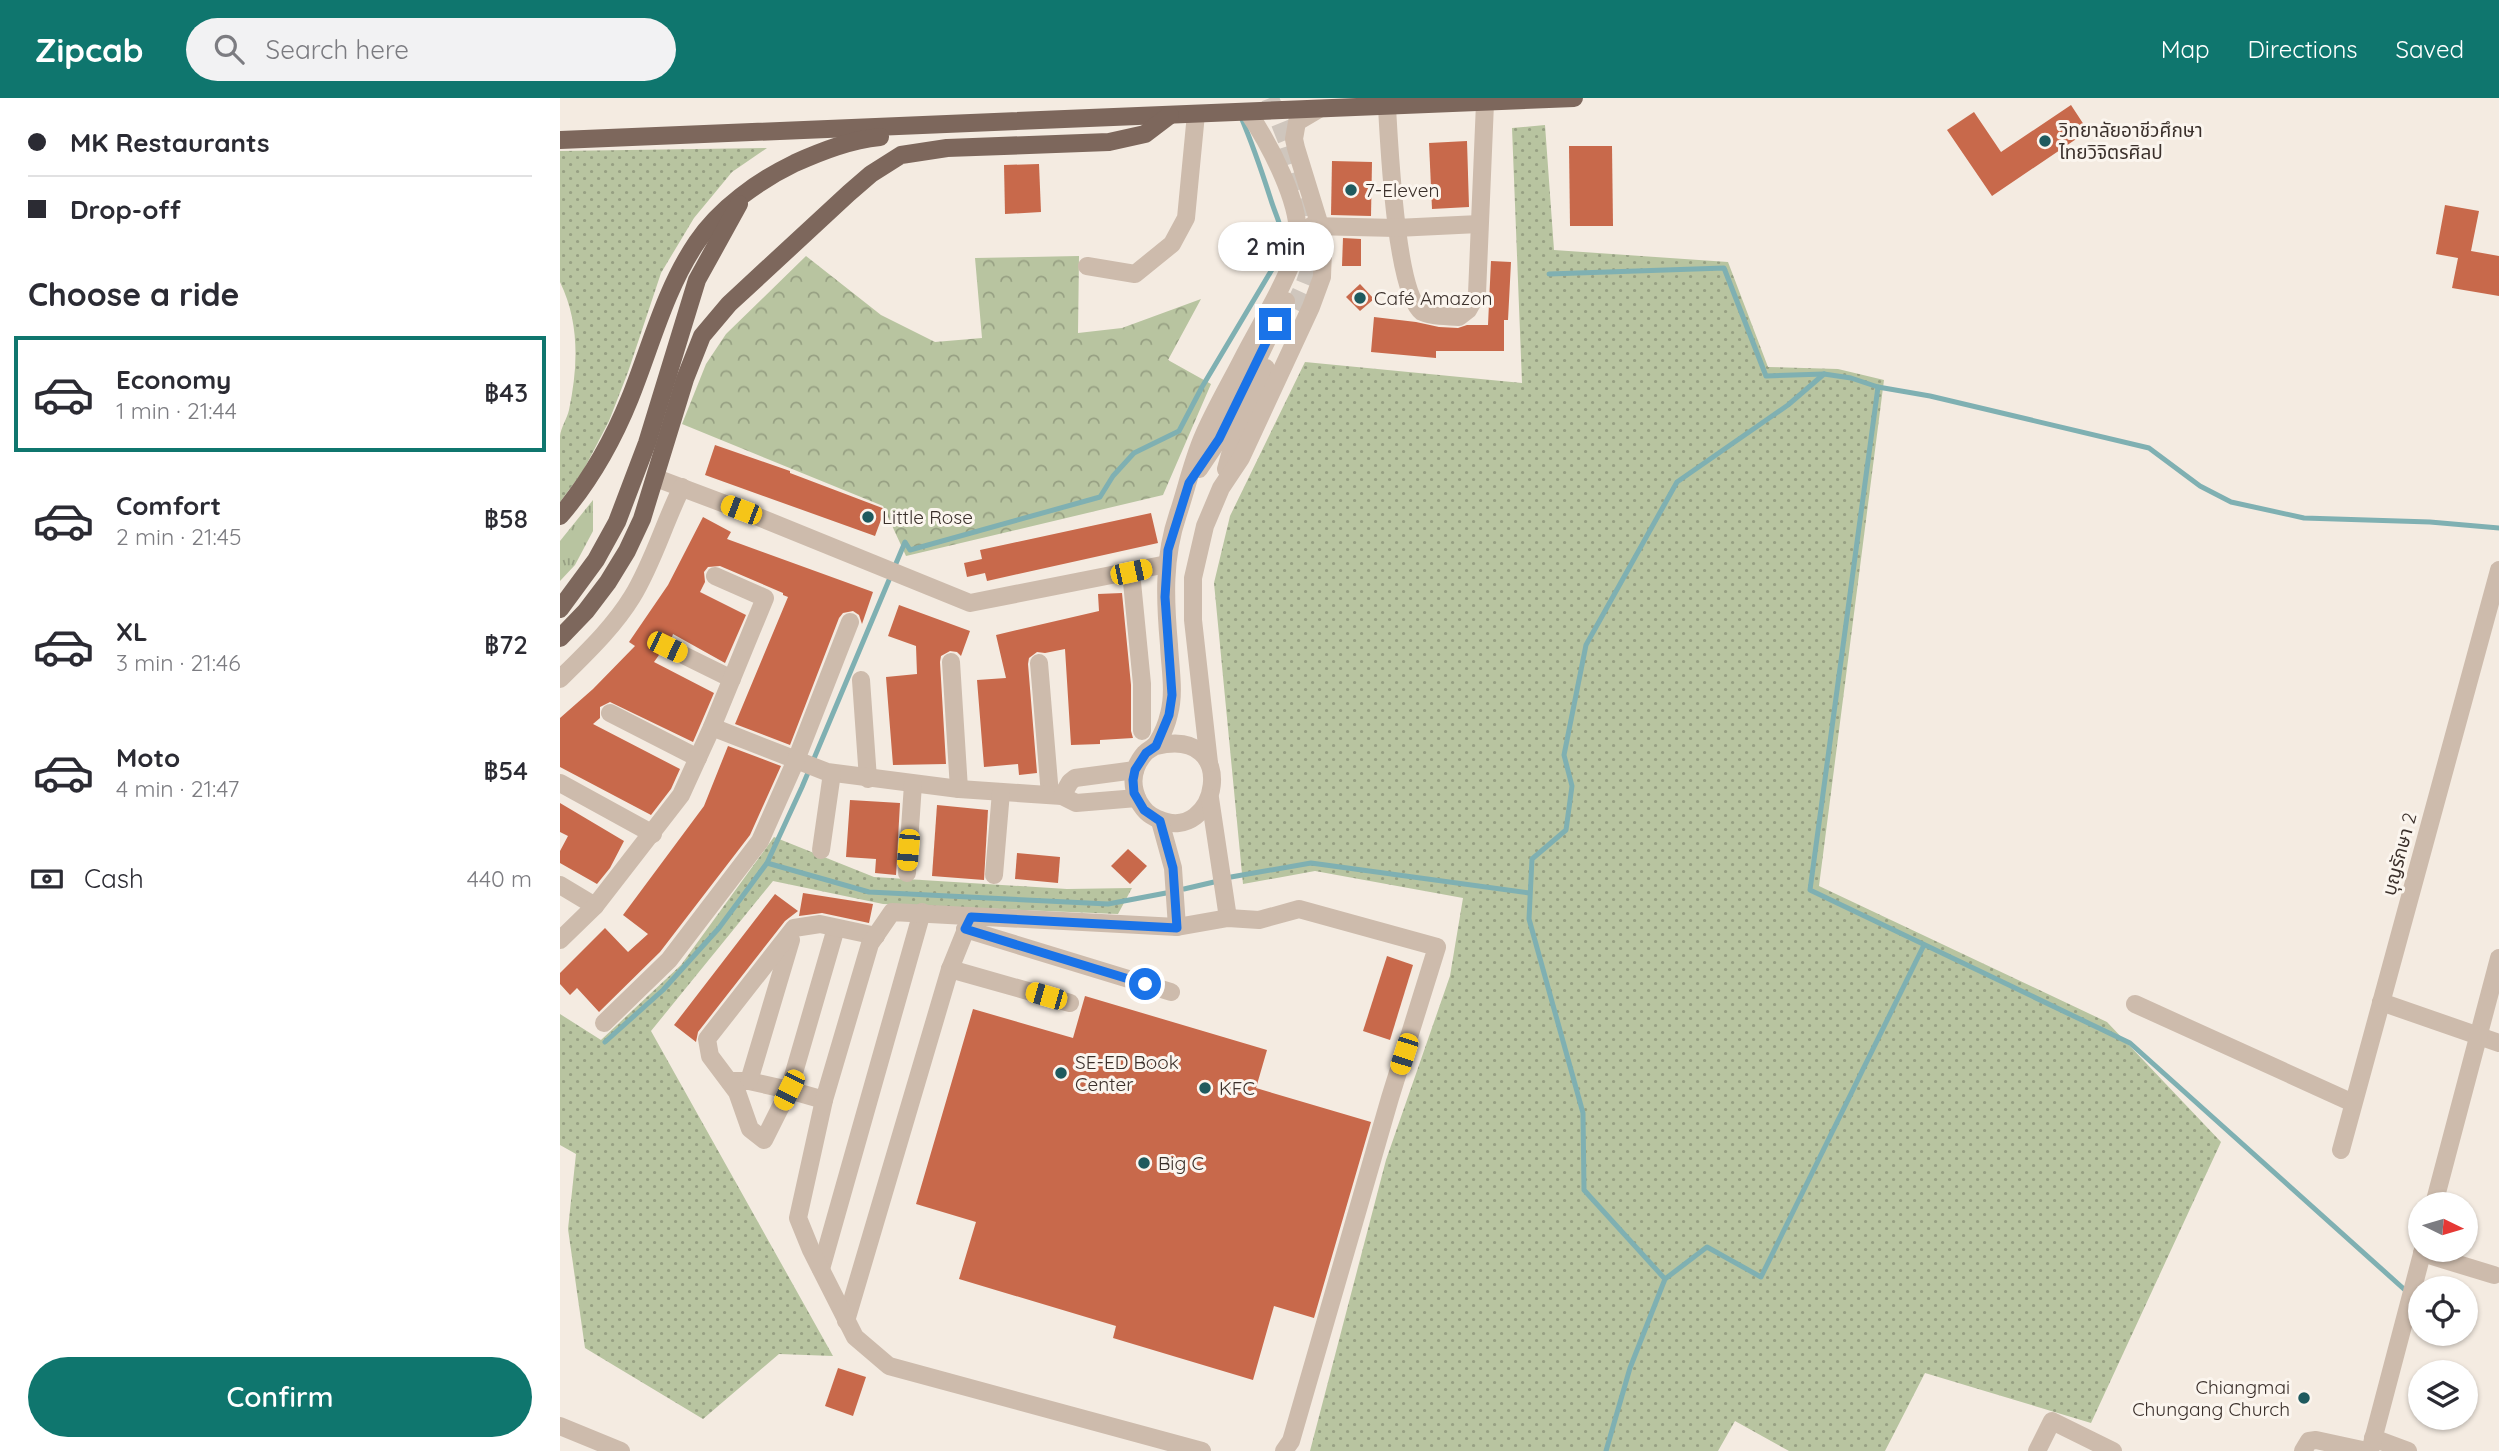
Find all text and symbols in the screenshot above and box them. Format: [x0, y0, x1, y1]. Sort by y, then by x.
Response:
search box [186, 18, 676, 81]
text: Zipcab [35, 29, 144, 70]
icon: search [210, 30, 248, 68]
text: Search here [266, 33, 409, 66]
text: Map [2161, 34, 2210, 64]
text: Directions [2248, 34, 2358, 64]
text: Saved [2396, 34, 2464, 64]
place label: วิทยาลัยอาชีวศึกษา ไทยวิจิตรศิลป [2058, 118, 2203, 164]
text: MK Restaurants [70, 126, 270, 159]
marker: วิทยาลัยอาชีวศึกษา ไทยวิจิตรศิลป [2037, 133, 2053, 149]
place label: 7-Eleven [1365, 178, 1439, 202]
marker: 7-Eleven [1343, 182, 1359, 198]
text: Drop-off [70, 193, 181, 226]
callout: 2 min [1217, 222, 1333, 272]
text: 2 min [1246, 232, 1306, 261]
text: Choose a ride [28, 274, 240, 314]
place label: Café Amazon [1374, 286, 1492, 310]
marker: Café Amazon [1352, 290, 1368, 306]
route end [1259, 308, 1291, 340]
icon: car [32, 363, 95, 426]
text: Economy [116, 363, 231, 396]
text: ฿43 [484, 376, 528, 409]
text: 1 min · 21:44 [116, 396, 237, 425]
icon: car [32, 489, 95, 552]
text: Comfort [116, 489, 221, 522]
car [718, 493, 765, 527]
text: ฿58 [484, 502, 528, 535]
place label: Little Rose [882, 505, 973, 529]
marker: Little Rose [860, 509, 876, 525]
text: 2 min · 21:45 [116, 522, 242, 551]
car [1109, 557, 1154, 587]
icon: car [32, 615, 95, 678]
text: XL [116, 615, 148, 648]
text: ฿72 [484, 628, 528, 661]
car [644, 628, 691, 666]
text: 3 min · 21:46 [116, 648, 241, 677]
icon: car [32, 741, 95, 804]
text: Moto [116, 741, 180, 774]
text: ฿54 [483, 754, 528, 787]
text: 4 min · 21:47 [116, 774, 239, 803]
street label: บุญรักษา 2 [2376, 810, 2422, 898]
car [896, 828, 921, 872]
icon: cash [28, 860, 66, 898]
text: Cash [84, 862, 144, 895]
text: 440 m [467, 864, 532, 893]
route start [1129, 968, 1161, 1000]
car [1023, 980, 1070, 1012]
car [1388, 1031, 1421, 1077]
place label: SE-ED Book Center [1075, 1050, 1179, 1096]
marker: SE-ED Book Center [1053, 1065, 1069, 1081]
car [771, 1067, 808, 1113]
place label: KFC [1219, 1076, 1255, 1100]
marker: KFC [1197, 1080, 1213, 1096]
place label: Big C [1158, 1151, 1204, 1175]
marker: Big C [1136, 1155, 1152, 1171]
north arrow [2408, 1192, 2478, 1262]
map controls [2408, 1192, 2478, 1430]
button: locate [2408, 1276, 2478, 1346]
button: Confirm [28, 1357, 532, 1437]
button: layers [2408, 1360, 2478, 1430]
place label: Chiangmai Chungang Church [2132, 1375, 2290, 1421]
marker: Chiangmai Chungang Church [2296, 1390, 2312, 1406]

